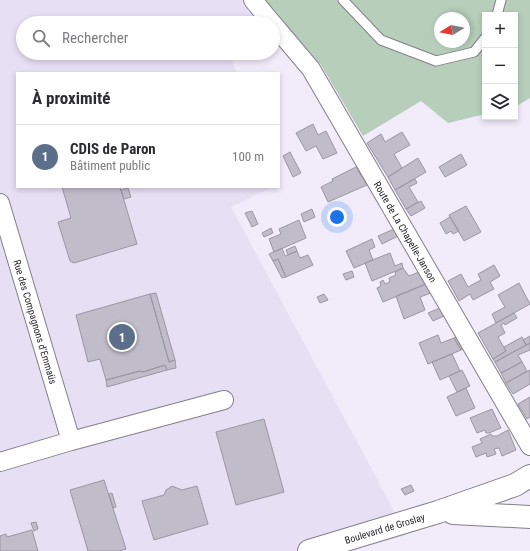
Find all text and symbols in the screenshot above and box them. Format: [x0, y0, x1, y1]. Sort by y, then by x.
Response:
north arrow [434, 12, 470, 48]
map controls [482, 12, 518, 120]
button: + [482, 12, 518, 48]
search box [16, 16, 280, 60]
icon: search [30, 27, 52, 49]
text: Rechercher [62, 29, 128, 47]
button: − [482, 48, 518, 84]
button: layers [482, 84, 518, 120]
text: À proximité [32, 88, 110, 108]
text: CDIS de Paron [70, 140, 156, 158]
text: 1 [42, 149, 48, 164]
text: 100 m [232, 149, 264, 164]
text: Bâtiment public [70, 158, 150, 173]
street label: Route de La Chapelle-Janson [372, 180, 439, 284]
your location [327, 207, 347, 227]
street label: Rue des Compagnons d'Emmaüs [11, 259, 59, 386]
pin: 1 [109, 322, 135, 352]
street label: Boulevard de Groslay [343, 511, 426, 546]

